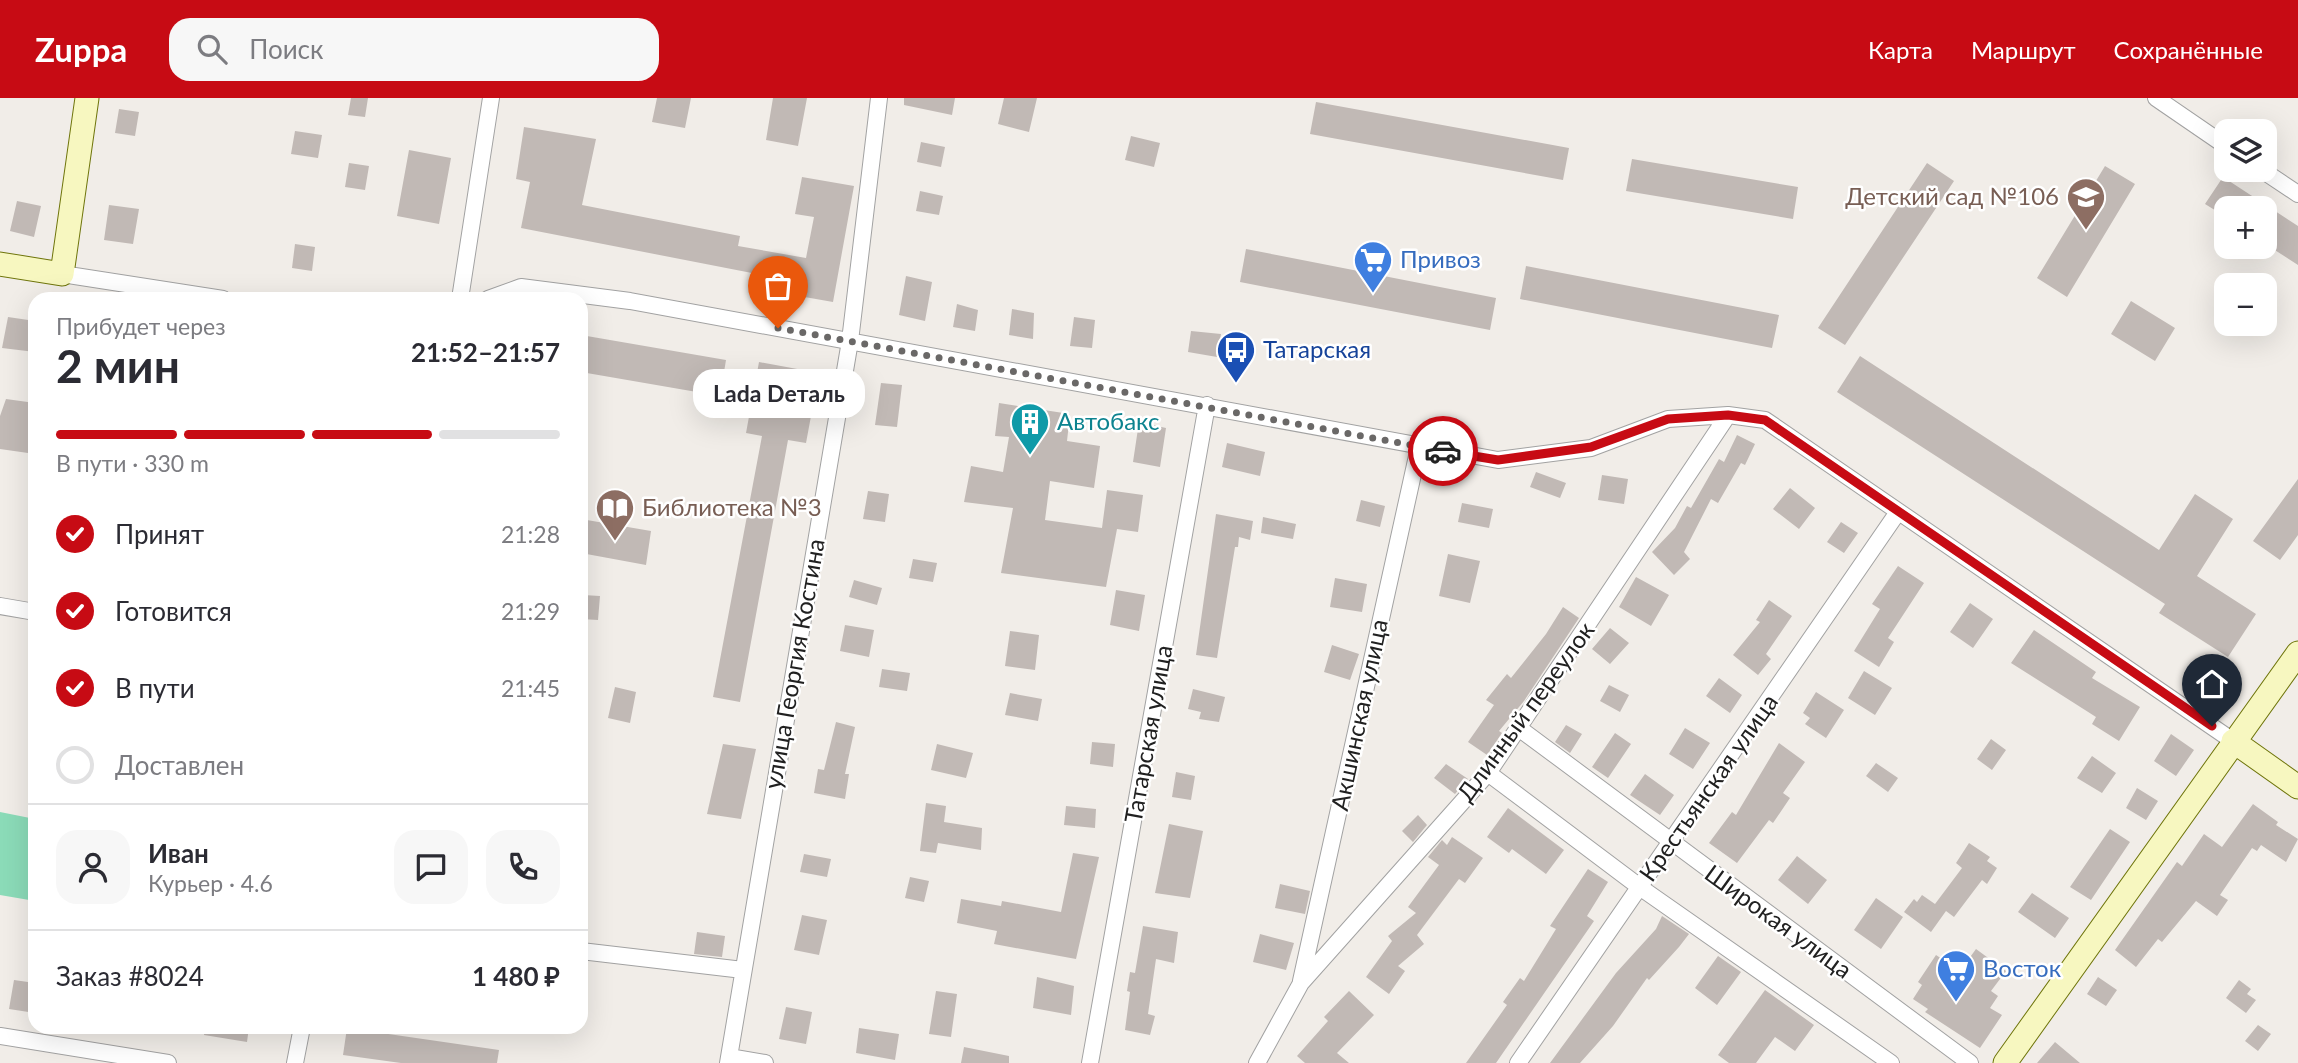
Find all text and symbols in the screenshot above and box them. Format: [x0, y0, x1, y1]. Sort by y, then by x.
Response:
search box [169, 18, 659, 81]
text: Zuppa [35, 29, 127, 69]
icon: search [193, 30, 231, 68]
text: Поиск [249, 33, 323, 65]
text: Карта [1868, 35, 1933, 64]
text: Маршрут [1971, 35, 2076, 64]
text: Сохранённые [2114, 35, 2263, 64]
map controls [2214, 119, 2277, 336]
button: layers [2214, 119, 2277, 182]
school or university icon: Детский сад №106 [2065, 176, 2107, 231]
place label: Детский сад №106 [1845, 181, 2059, 210]
button: + [2214, 196, 2277, 259]
supermarket icon: Привоз [1352, 239, 1394, 294]
place label: Привоз [1400, 244, 1481, 273]
pin [748, 256, 808, 328]
icon: bag [759, 267, 797, 305]
button: − [2214, 273, 2277, 336]
text: Прибудет через [56, 312, 226, 340]
bus stop icon: Татарская [1215, 329, 1257, 384]
place label: Татарская [1263, 334, 1371, 363]
text: 21:52–21:57 [411, 336, 560, 368]
text: 2 мин [56, 338, 180, 393]
callout: Lada Dеталь [692, 370, 864, 419]
text: Lada Dеталь [713, 379, 845, 407]
building icon: Автобакс [1009, 401, 1051, 456]
place label: Автобакс [1057, 406, 1160, 435]
courier [1408, 416, 1478, 486]
icon: car [1424, 432, 1462, 470]
text: В пути · 330 m [56, 449, 209, 477]
library icon: Библиотека №3 [594, 487, 636, 542]
place label: Библиотека №3 [642, 492, 822, 521]
icon: check [56, 515, 94, 553]
text: Принят [115, 518, 204, 550]
text: 21:28 [501, 520, 560, 548]
street label: улица Георгия Костина [757, 536, 830, 791]
icon: check [56, 592, 94, 630]
text: Готовится [115, 595, 232, 627]
text: 21:29 [501, 597, 560, 625]
street label: Длинный переулок [1450, 615, 1600, 806]
street label: Акшинская улица [1324, 616, 1393, 813]
street label: Татарская улица [1118, 643, 1177, 825]
pin [2182, 654, 2242, 726]
icon: home [2193, 665, 2231, 703]
icon: check [56, 669, 94, 707]
text: В пути [115, 672, 195, 704]
text: 21:45 [501, 674, 560, 702]
street label: Крестьянская улица [1632, 688, 1783, 886]
text: Доставлен [115, 749, 244, 781]
button: person [56, 830, 130, 904]
button: chat [394, 830, 468, 904]
button: phone [486, 830, 560, 904]
text: Иван [148, 837, 209, 869]
street label: Широкая улица [1700, 858, 1858, 984]
text: Курьер · 4.6 [148, 869, 273, 897]
supermarket icon: Восток [1935, 948, 1977, 1003]
place label: Восток [1983, 953, 2062, 982]
text: Заказ #8024 [56, 960, 204, 992]
text: 1 480 ₽ [472, 960, 560, 992]

